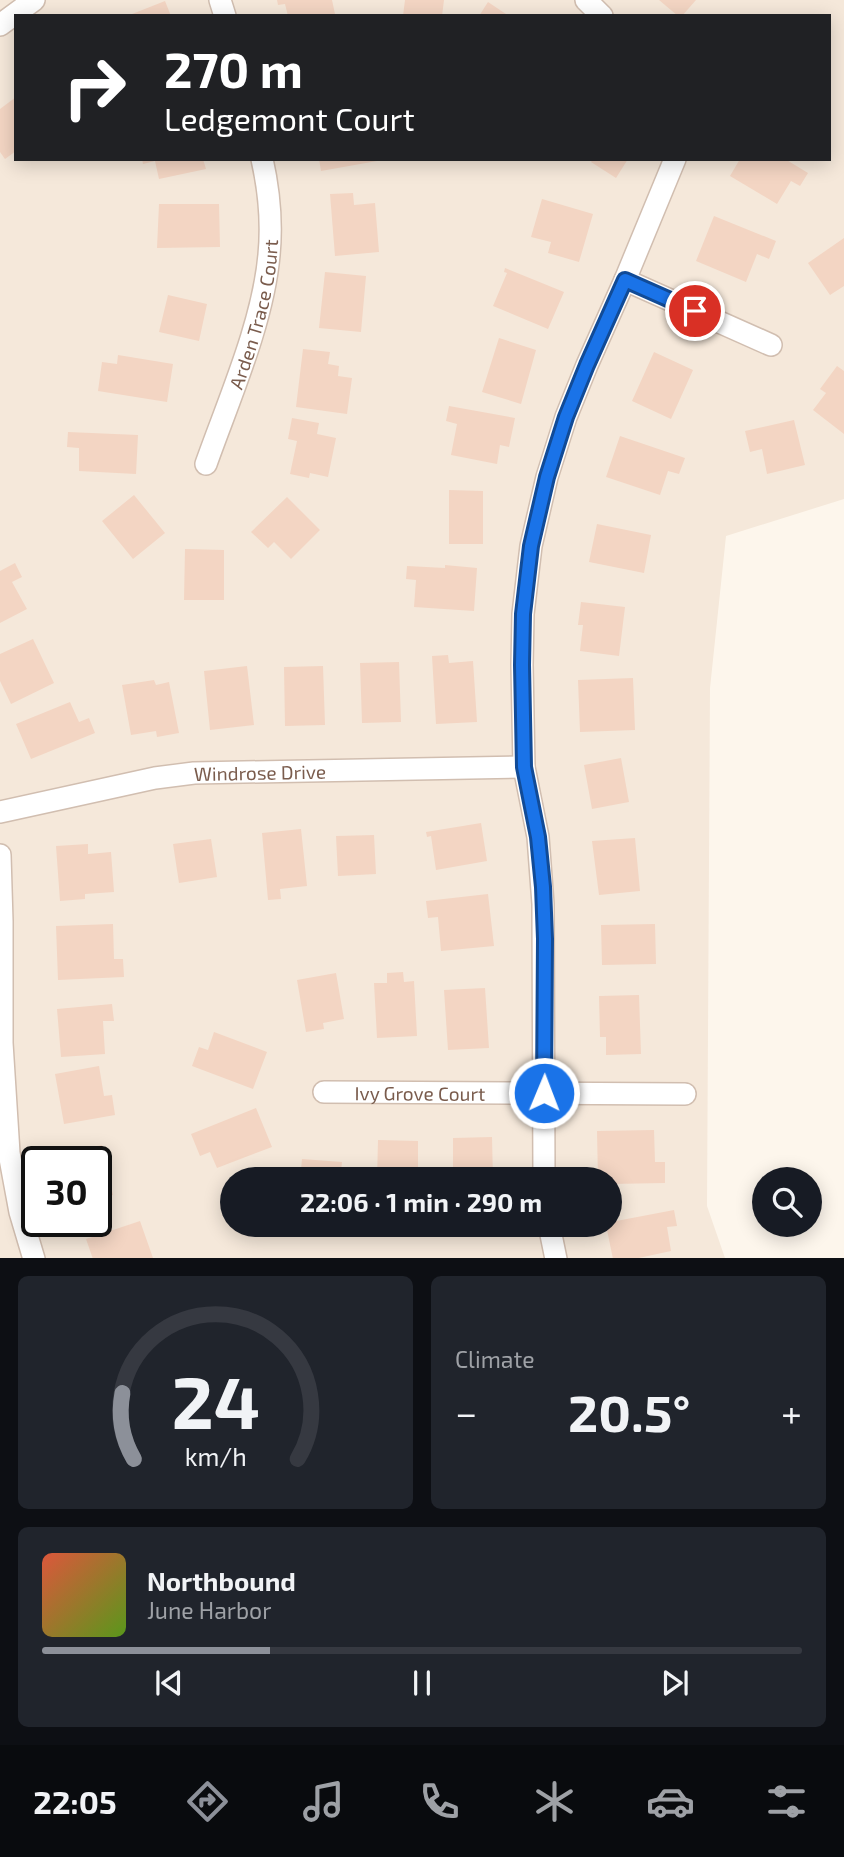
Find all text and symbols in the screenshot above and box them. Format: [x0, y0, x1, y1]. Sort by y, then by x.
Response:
text: 270 m [164, 39, 303, 98]
icon: right [49, 42, 140, 133]
text: Ledgemont Court [164, 99, 415, 137]
street label: Arden Trace Court [223, 239, 282, 392]
pin [665, 281, 725, 341]
icon: arrive [676, 292, 714, 330]
street label: Windrose Drive [194, 759, 326, 784]
position arrow [507, 1056, 581, 1130]
street label: Ivy Grove Court [355, 1081, 485, 1104]
speed limit sign: 30 [21, 1146, 112, 1237]
map controls [752, 1167, 822, 1237]
button: search [752, 1167, 822, 1237]
text: 22:06 · 1 min · 290 m [300, 1186, 542, 1217]
text: Climate [455, 1345, 535, 1373]
text: 24 [171, 1356, 260, 1444]
text: 20.5° [568, 1380, 690, 1442]
text: − [455, 1389, 477, 1435]
text: + [781, 1389, 802, 1435]
text: km/h [184, 1440, 247, 1470]
text: Northbound [147, 1565, 296, 1596]
text: June Harbor [147, 1596, 271, 1624]
icon: previous [150, 1664, 188, 1702]
icon: pause [403, 1664, 441, 1702]
icon: next [656, 1664, 694, 1702]
icon: directions [183, 1777, 232, 1826]
icon: music [299, 1777, 348, 1826]
icon: phone [415, 1777, 464, 1826]
icon: climate [530, 1777, 579, 1826]
icon: car [646, 1777, 695, 1826]
icon: filters [762, 1777, 811, 1826]
text: 22:05 [33, 1782, 117, 1820]

